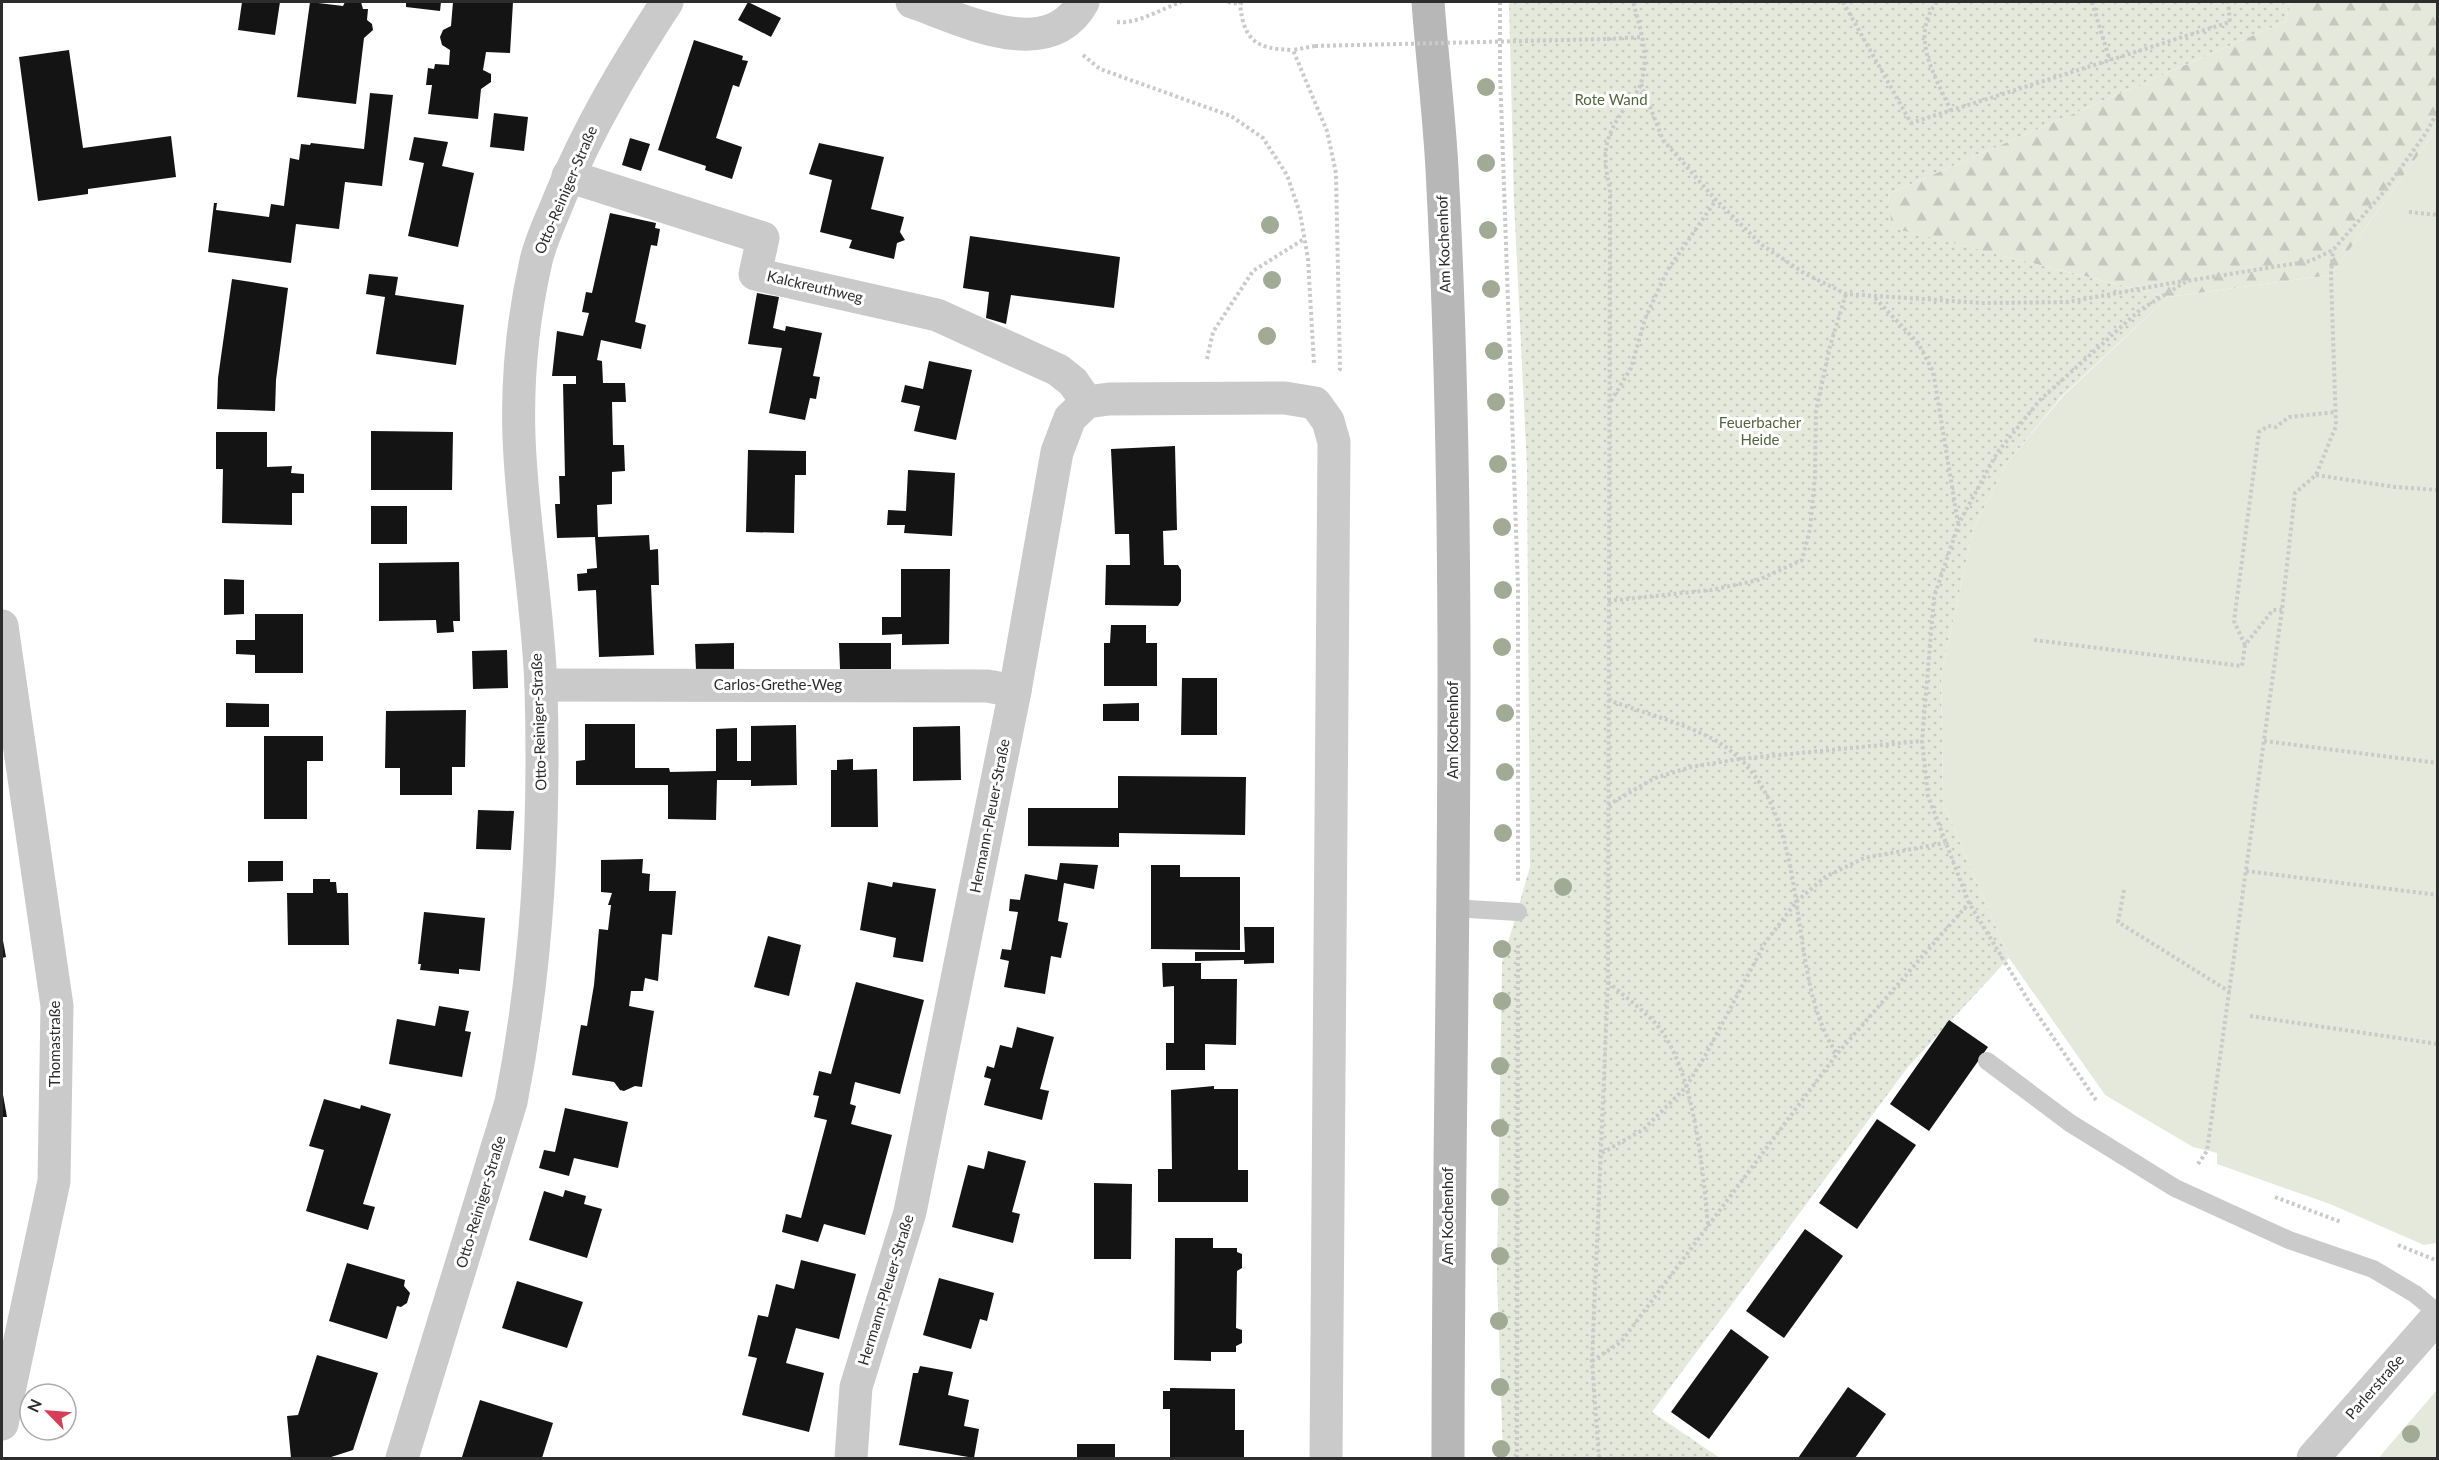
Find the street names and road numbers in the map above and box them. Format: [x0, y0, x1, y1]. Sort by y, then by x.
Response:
street label: Otto-Reiniger-Straße [530, 123, 600, 256]
street label: Am Kochenhof [1432, 194, 1454, 293]
street label: Kalckreuthweg [765, 266, 865, 306]
street label: Otto-Reiniger-Straße [527, 653, 549, 791]
street label: Carlos-Grethe-Weg [714, 675, 842, 693]
street label: Am Kochenhof [1443, 680, 1461, 779]
street label: Hermann-Pleuer-Straße [965, 737, 1013, 894]
street label: Thomastraße [45, 1001, 63, 1087]
street label: Otto-Reiniger-Straße [451, 1133, 509, 1270]
street label: Am Kochenhof [1438, 1166, 1456, 1265]
street label: Hermann-Pleuer-Straße [854, 1212, 917, 1367]
street label: Parlerstraße [2341, 1350, 2407, 1422]

